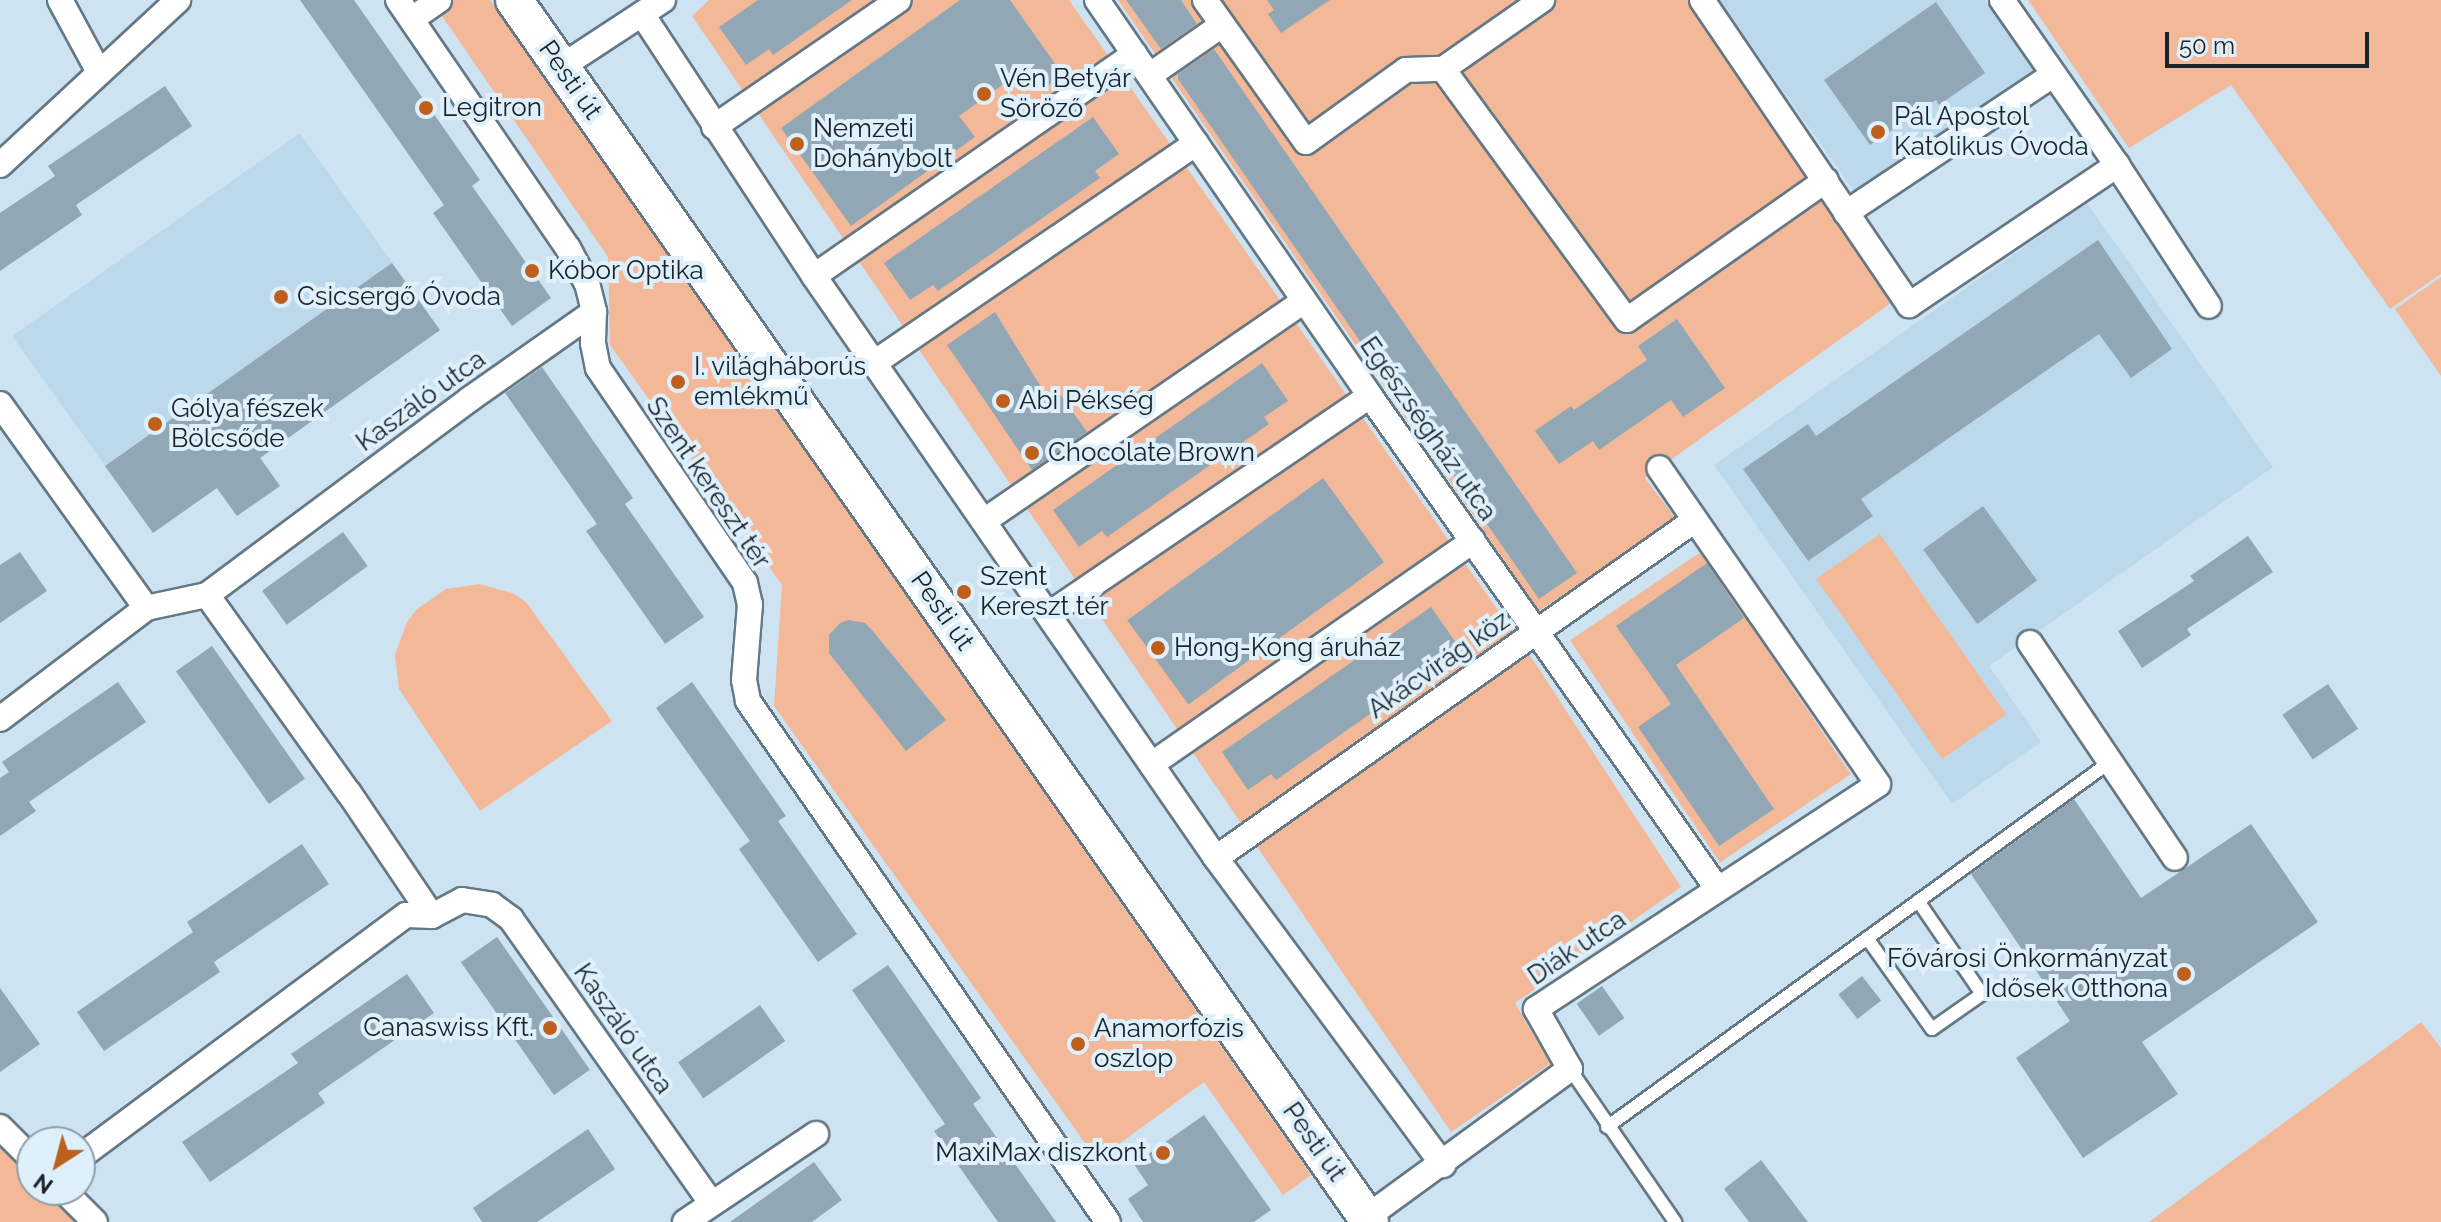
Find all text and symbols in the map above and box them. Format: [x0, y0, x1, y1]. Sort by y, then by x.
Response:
scale bar [2169, 16, 2373, 66]
text: 50 m [2179, 31, 2235, 60]
street label: Pesti út [532, 35, 608, 125]
place label: Vén Betyár Söröző [1000, 63, 1131, 124]
marker: Vén Betyár Söröző [975, 85, 993, 103]
place label: Legitron [442, 92, 542, 124]
marker: Legitron [417, 99, 435, 117]
place label: Pál Apostol Katolikus Óvoda [1894, 101, 2089, 162]
place label: Nemzeti Dohánybolt [813, 113, 953, 174]
marker: Pál Apostol Katolikus Óvoda [1869, 123, 1887, 141]
marker: Nemzeti Dohánybolt [788, 135, 806, 153]
place label: Kóbor Optika [548, 255, 704, 287]
marker: Kóbor Optika [523, 262, 541, 280]
place label: Csicsergő Óvoda [297, 281, 501, 313]
marker: Csicsergő Óvoda [272, 288, 290, 306]
street label: Egészségház utca [1353, 331, 1503, 527]
street label: Kaszáló utca [350, 344, 492, 458]
place label: I. világháborús emlékmű [694, 351, 867, 412]
marker: I. világháborús emlékmű [669, 373, 687, 391]
place label: Abi Pékség [1019, 385, 1154, 417]
street label: Szent kereszt tér [639, 391, 777, 575]
marker: Abi Pékség [994, 392, 1012, 410]
place label: Gólya fészek Bölcsőde [171, 393, 324, 454]
marker: Gólya fészek Bölcsőde [146, 415, 164, 433]
place label: Chocolate Brown [1048, 437, 1255, 469]
marker: Chocolate Brown [1023, 444, 1041, 462]
place label: Szent Kereszt tér [980, 561, 1109, 622]
street label: Pesti út [904, 566, 980, 656]
marker: Szent Kereszt tér [955, 583, 973, 601]
street label: Akácvirág köz [1362, 605, 1516, 725]
place label: Hong-Kong áruház [1174, 632, 1401, 664]
marker: Hong-Kong áruház [1149, 639, 1167, 657]
street label: Diák utca [1522, 904, 1632, 992]
place label: Fővárosi Önkormányzat Idősek Otthona [1887, 943, 2168, 1004]
street label: Kaszáló utca [567, 958, 679, 1100]
marker: Fővárosi Önkormányzat Idősek Otthona [2175, 965, 2193, 983]
place label: Canaswiss Kft. [363, 1012, 534, 1044]
place label: Anamorfózis oszlop [1094, 1013, 1244, 1074]
marker: Canaswiss Kft. [541, 1019, 559, 1037]
marker: Anamorfózis oszlop [1069, 1035, 1087, 1053]
street label: Pesti út [1276, 1097, 1352, 1187]
north arrow [16, 1126, 96, 1206]
place label: MaxiMax diszkont [935, 1137, 1147, 1169]
marker: MaxiMax diszkont [1154, 1144, 1172, 1162]
text: N [29, 1168, 58, 1199]

